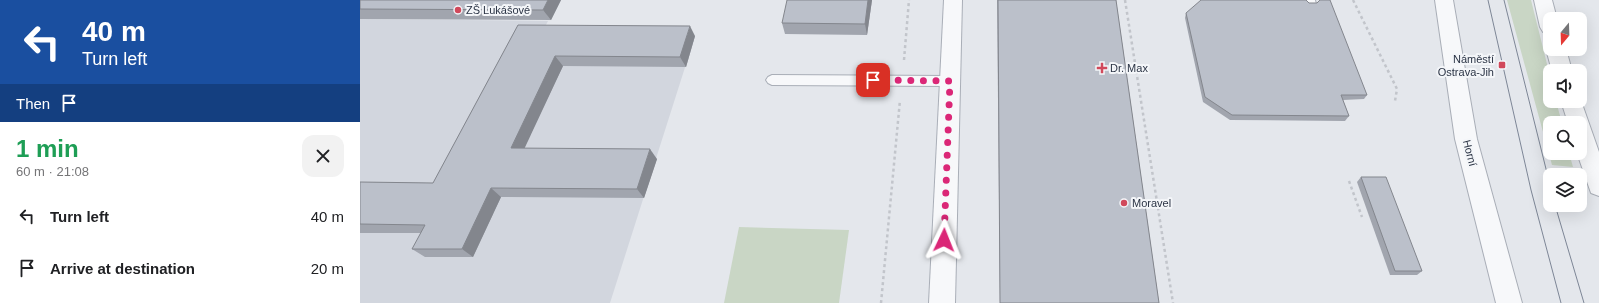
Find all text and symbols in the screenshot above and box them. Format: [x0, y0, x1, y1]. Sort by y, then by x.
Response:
place label: ZŠ Lukášové [466, 4, 530, 16]
marker: ZŠ Lukášové [453, 5, 463, 15]
north arrow [1543, 12, 1587, 56]
map controls [1543, 12, 1587, 212]
icon: left [16, 16, 68, 68]
text: 40 m [82, 16, 146, 47]
text: Turn left [82, 49, 147, 69]
place label: Náměstí Ostrava-Jih [1438, 53, 1494, 78]
marker: Náměstí Ostrava-Jih [1497, 60, 1507, 70]
place label: Dr. Max [1110, 62, 1148, 74]
pin [856, 63, 890, 97]
marker: Dr. Max [1097, 63, 1107, 73]
button: sound [1543, 64, 1587, 108]
icon: arrive [862, 69, 884, 91]
icon: arrive [58, 92, 80, 114]
text: Then [16, 95, 50, 112]
button: search [1543, 116, 1587, 160]
text: 1 min [16, 135, 79, 162]
button: close [302, 135, 344, 177]
street label: Horní [1461, 138, 1479, 168]
text: 60 m · 21:08 [16, 164, 89, 179]
button: layers [1543, 168, 1587, 212]
place label: Moravel [1132, 197, 1171, 209]
marker: Moravel [1119, 198, 1129, 208]
icon: left [16, 205, 38, 227]
text: Turn left [50, 208, 109, 225]
text: 40 m [311, 208, 344, 225]
position arrow [923, 219, 965, 261]
icon: arrive [16, 257, 38, 279]
text: Arrive at destination [50, 260, 195, 277]
text: 20 m [311, 260, 344, 277]

